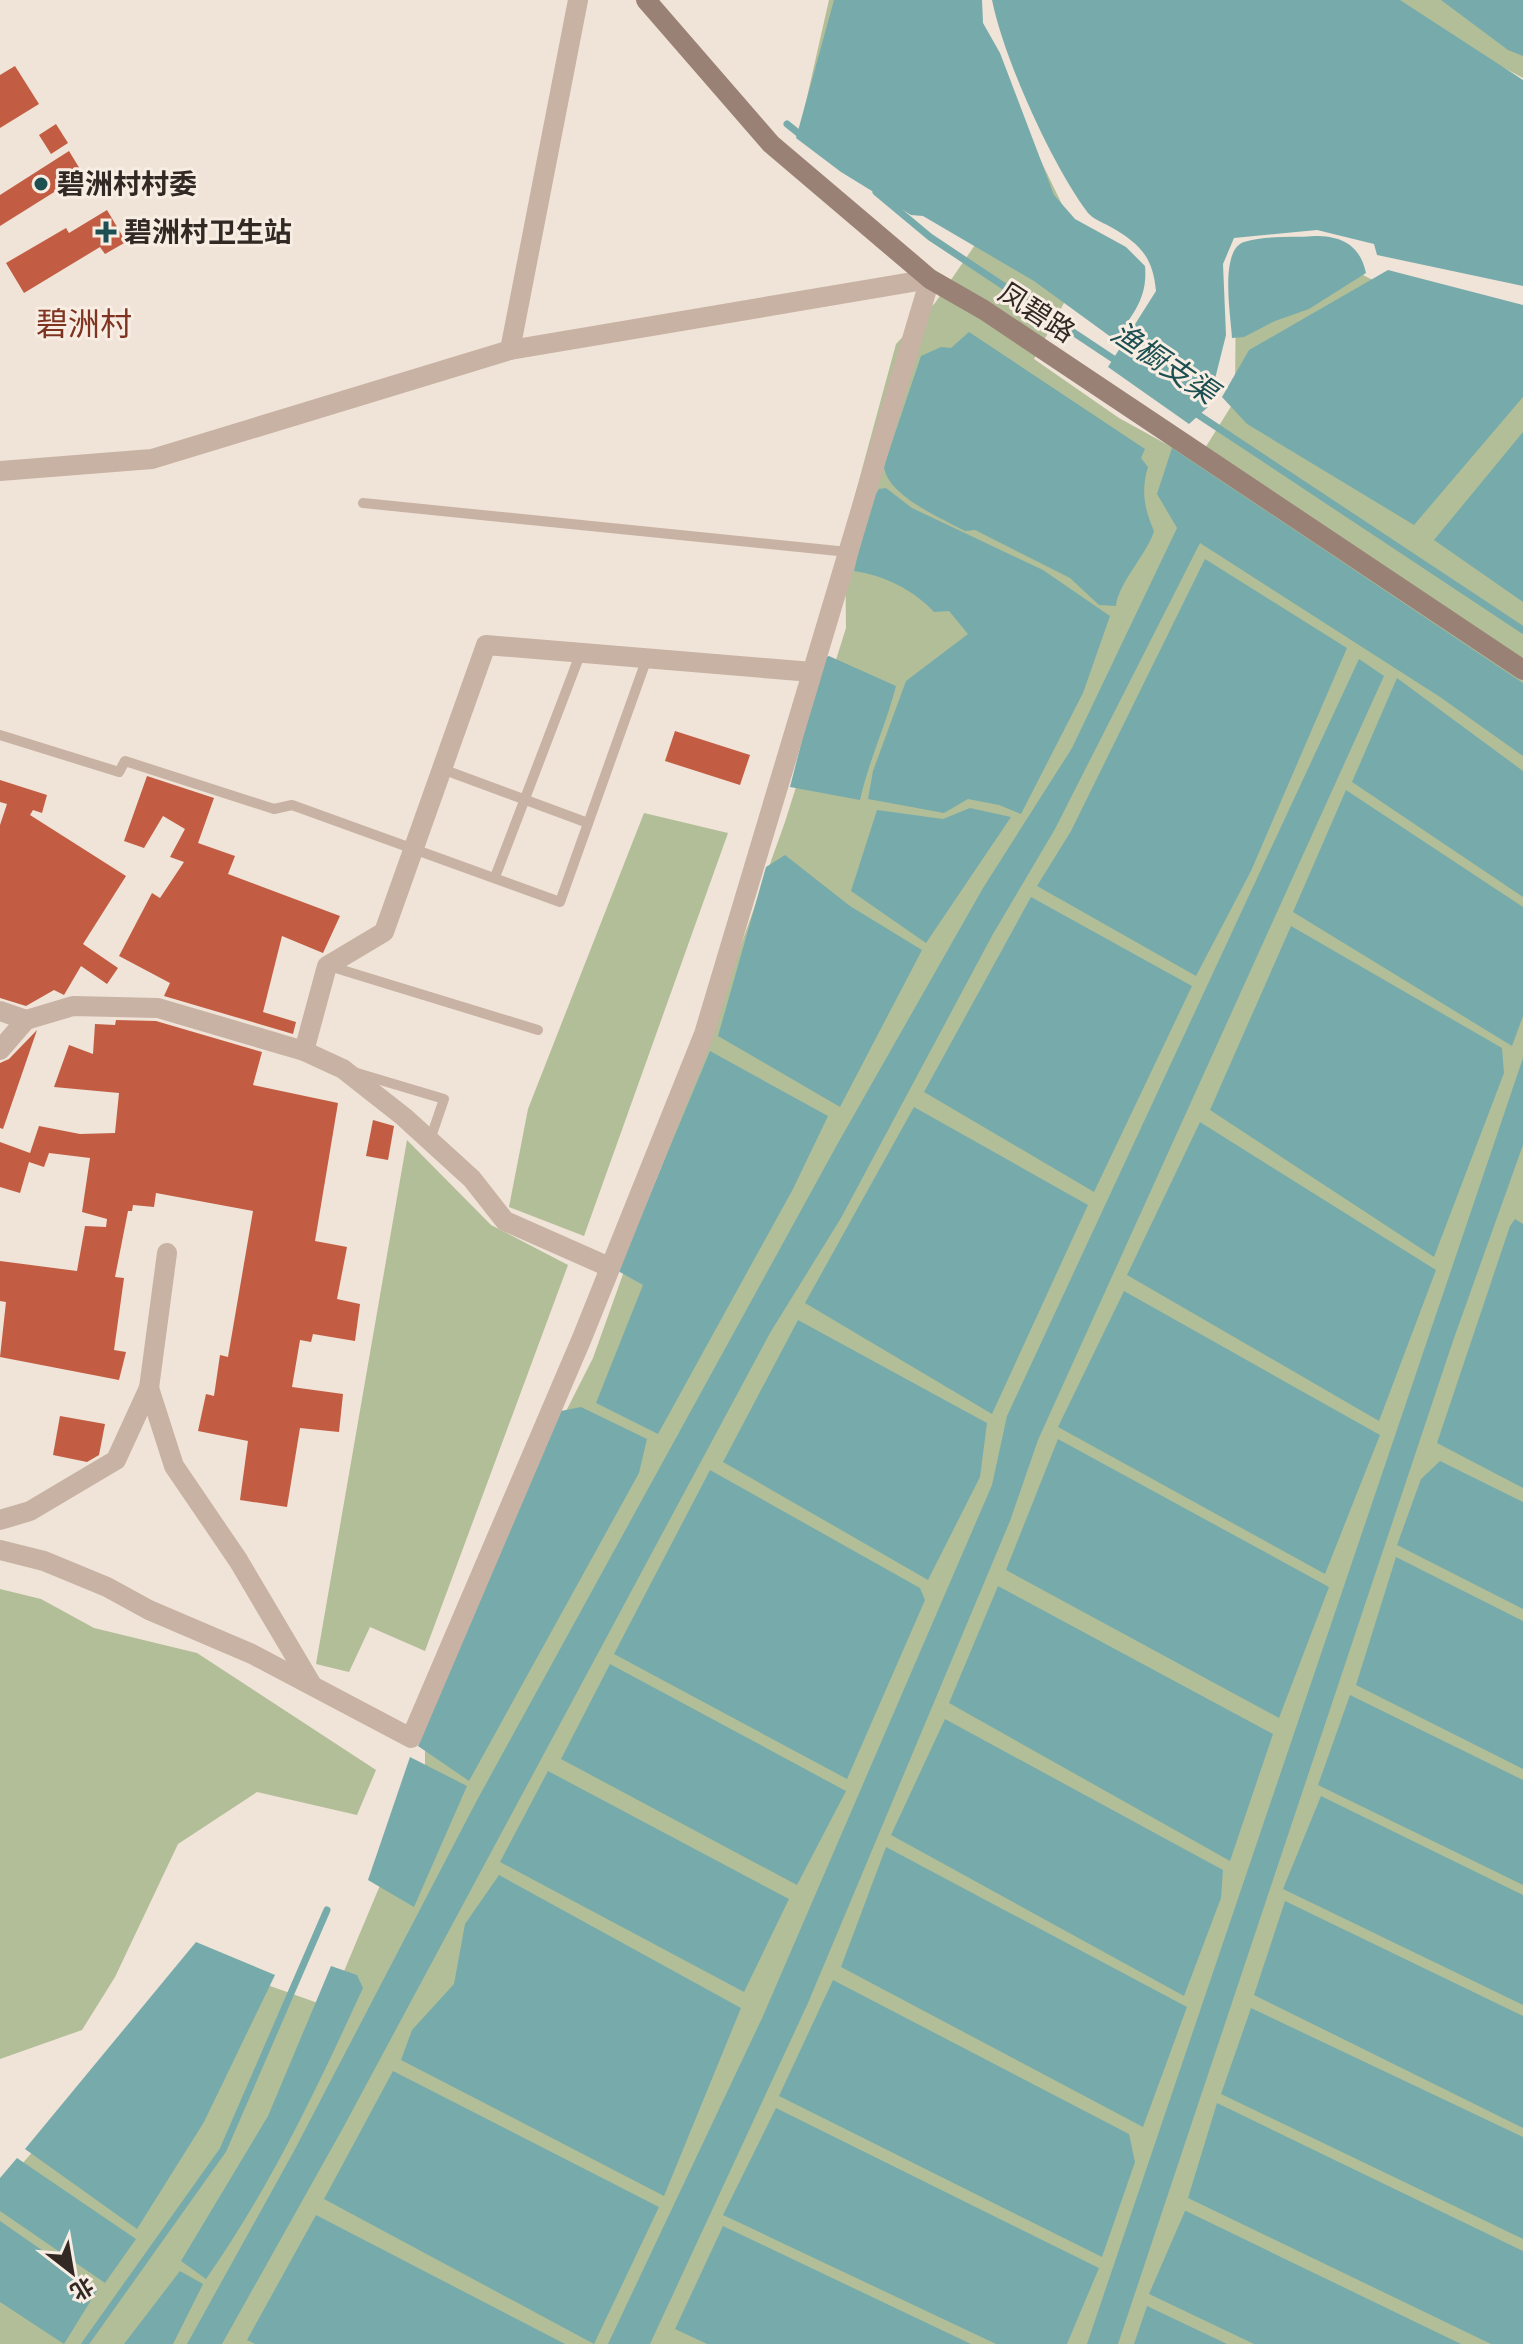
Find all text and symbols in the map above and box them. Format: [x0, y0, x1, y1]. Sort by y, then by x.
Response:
place label: 碧洲村村委 [57, 168, 197, 201]
marker: 碧洲村村委 [32, 175, 50, 193]
place label: 碧洲村卫生站 [124, 216, 292, 249]
marker: 碧洲村卫生站 [95, 221, 117, 243]
street label: 凤碧路 [993, 276, 1081, 349]
district label: 碧洲村 [36, 305, 132, 343]
water label: 渔橱支渠 [1104, 315, 1227, 414]
north arrow [32, 2232, 112, 2312]
text: 北 [66, 2271, 98, 2306]

